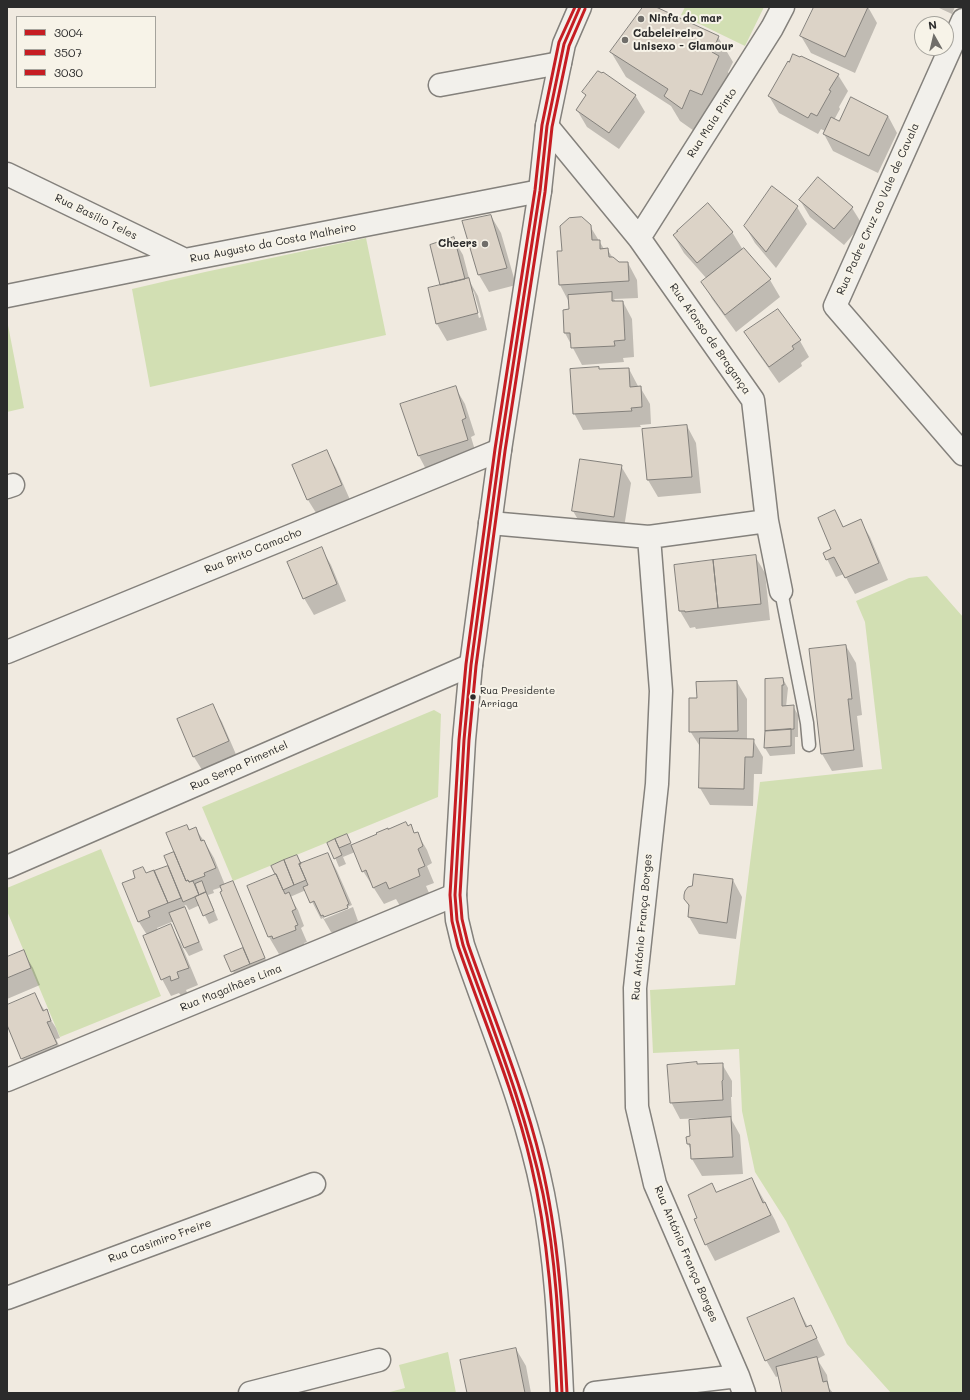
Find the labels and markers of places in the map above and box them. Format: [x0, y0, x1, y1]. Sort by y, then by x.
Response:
place label: Ninfa do mar [649, 12, 722, 26]
marker: Ninfa do mar [636, 14, 646, 24]
place label: Cabeleireiro Unisexo - Glamour [633, 27, 734, 53]
marker: Cabeleireiro Unisexo - Glamour [620, 35, 630, 45]
place label: Cheers [438, 237, 477, 251]
marker: Cheers [480, 239, 490, 249]
place label: Rua Presidente Arriaga [480, 685, 555, 708]
marker: Rua Presidente Arriaga [468, 692, 478, 702]

